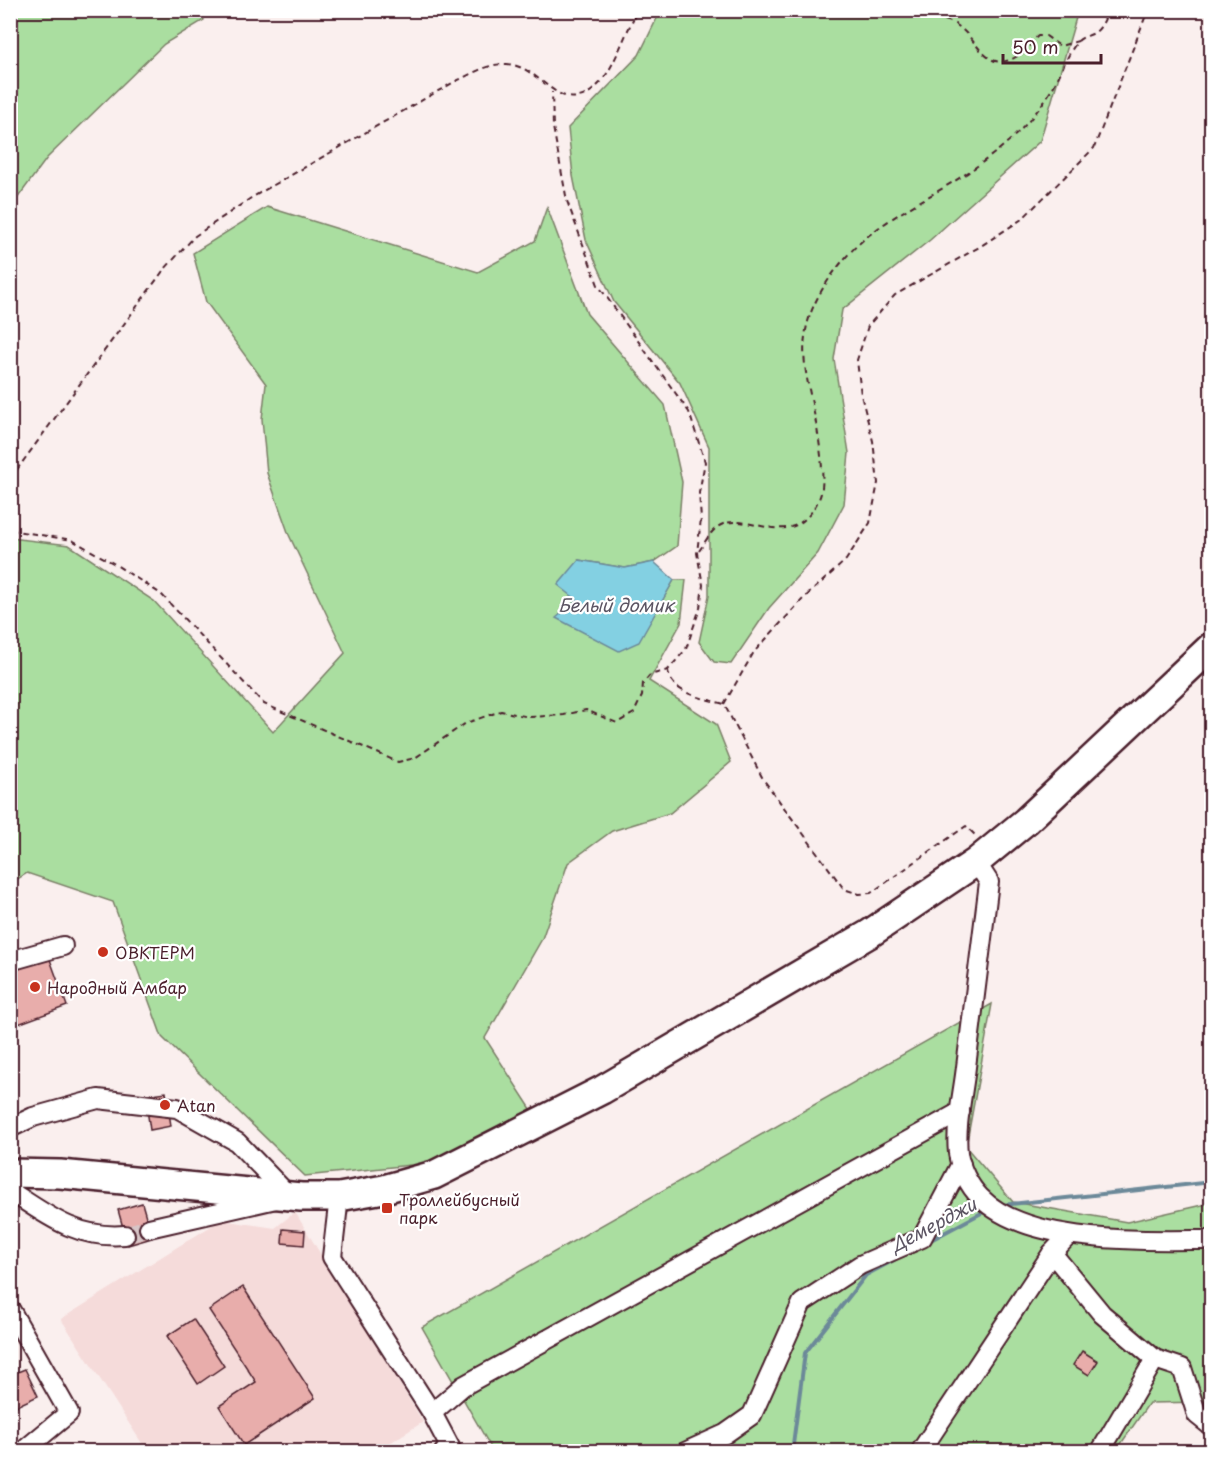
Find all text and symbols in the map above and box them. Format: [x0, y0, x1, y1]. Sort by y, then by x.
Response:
scale bar [1003, 27, 1100, 65]
text: 50 m [1012, 33, 1059, 60]
water label: Белый домик [558, 591, 675, 618]
place label: ОВКТЕРМ [115, 940, 195, 964]
marker: ОВКТЕРМ [96, 945, 110, 959]
place label: Народный Амбар [47, 975, 187, 999]
marker: Народный Амбар [28, 980, 42, 994]
place label: Atan [177, 1093, 216, 1117]
marker: Atan [158, 1098, 172, 1112]
place label: Троллейбусный парк [399, 1187, 520, 1229]
water label: Демерджи [884, 1190, 982, 1259]
marker: Троллейбусный парк [380, 1201, 394, 1215]

